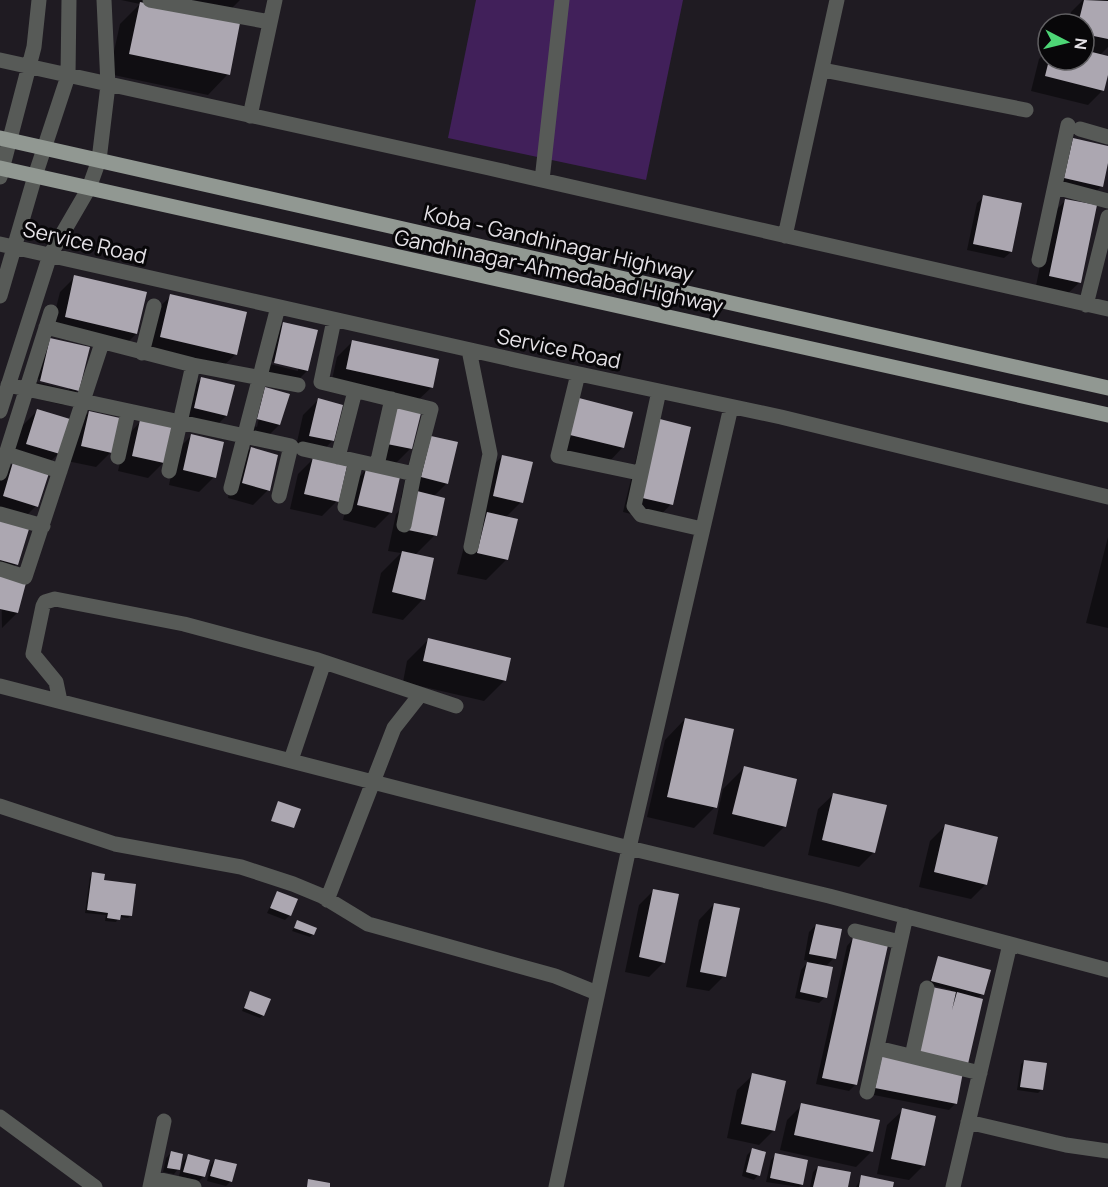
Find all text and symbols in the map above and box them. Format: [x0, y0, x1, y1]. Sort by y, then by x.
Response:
north arrow [1036, 12, 1096, 72]
text: N [1069, 37, 1093, 51]
street label: Koba - Gandhinagar Highway [421, 198, 697, 288]
street label: Service Road [21, 214, 149, 270]
street label: Gandhinagar-Ahmedabad Highway [392, 222, 726, 320]
street label: Service Road [495, 321, 623, 375]

